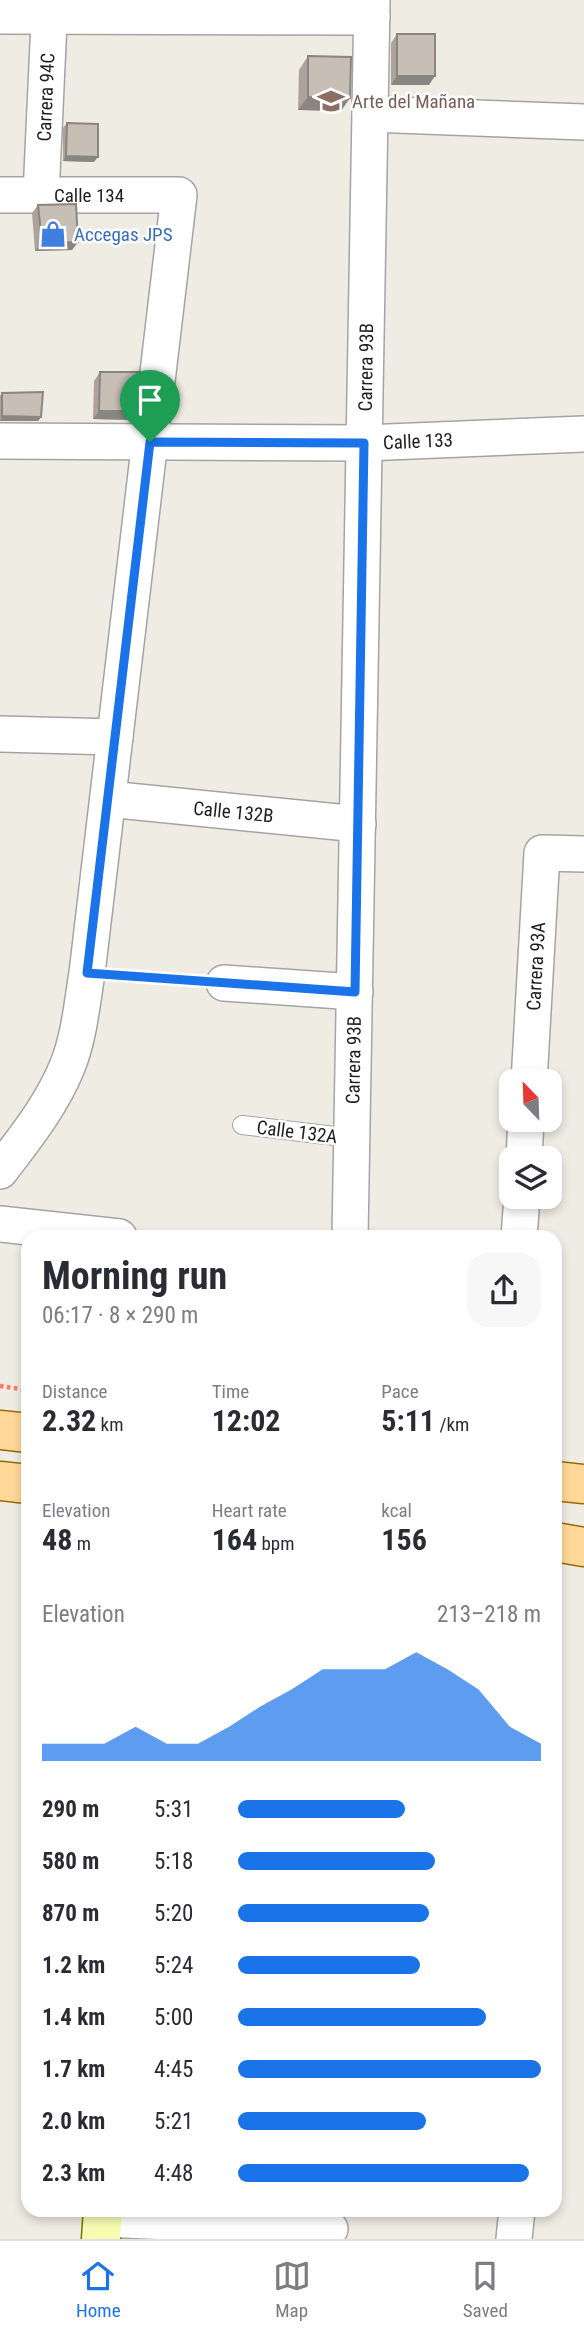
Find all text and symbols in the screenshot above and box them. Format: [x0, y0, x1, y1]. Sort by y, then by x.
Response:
street label: Carrera 94C [32, 52, 59, 142]
school or university icon: Arte del Mañana [316, 86, 346, 116]
place label: Arte del Mañana [352, 90, 475, 113]
street label: Calle 134 [54, 184, 124, 207]
shop icon: Accegas JPS [38, 219, 68, 249]
place label: Accegas JPS [74, 223, 173, 246]
street label: Carrera 93B [353, 323, 378, 411]
pin [120, 370, 180, 442]
icon: arrive [131, 381, 169, 419]
street label: Calle 133 [382, 428, 453, 454]
street label: Calle 132B [192, 796, 275, 827]
street label: Carrera 93A [522, 921, 550, 1011]
street label: Carrera 93B [341, 1016, 365, 1104]
north arrow [499, 1069, 562, 1132]
map controls [499, 1069, 562, 1209]
street label: Calle 132A [255, 1116, 339, 1148]
button: layers [499, 1146, 562, 1209]
button: share [467, 1253, 541, 1327]
text: Morning run [42, 1254, 227, 1298]
text: 06:17 · 8 × 290 m [42, 1302, 198, 1329]
text: Distance [42, 1380, 107, 1403]
text: Time [212, 1380, 249, 1403]
text: Pace [381, 1380, 419, 1403]
text: 2.32 [42, 1403, 96, 1438]
text: 12:02 [212, 1403, 281, 1438]
text: 5:11 [381, 1403, 435, 1438]
text: km [96, 1413, 123, 1436]
text: /km [435, 1413, 469, 1436]
text: Elevation [42, 1499, 110, 1522]
text: Heart rate [212, 1499, 287, 1522]
text: kcal [381, 1499, 412, 1522]
text: 48 [42, 1522, 72, 1557]
text: 164 [212, 1522, 257, 1557]
text: 156 [381, 1522, 427, 1557]
text: m [72, 1532, 91, 1555]
text: bpm [257, 1532, 295, 1555]
text: Elevation [42, 1601, 125, 1628]
text: 213–218 m [437, 1601, 541, 1628]
text: 290 m [42, 1796, 99, 1823]
text: 5:31 [154, 1796, 193, 1823]
text: 580 m [42, 1848, 99, 1875]
text: 5:18 [154, 1848, 193, 1875]
text: 870 m [42, 1900, 99, 1927]
text: 5:20 [154, 1900, 193, 1927]
text: 1.2 km [42, 1952, 105, 1979]
text: 5:24 [154, 1952, 193, 1979]
text: 1.4 km [42, 2004, 105, 2031]
text: 5:00 [154, 2004, 193, 2031]
text: 1.7 km [42, 2056, 105, 2083]
text: 4:45 [154, 2056, 193, 2083]
text: 2.0 km [42, 2108, 105, 2135]
text: 5:21 [154, 2108, 193, 2135]
text: 2.3 km [42, 2160, 105, 2187]
text: 4:48 [154, 2160, 193, 2187]
tab: Home [76, 2257, 121, 2322]
tab: Map [273, 2257, 311, 2322]
tab: Saved [463, 2257, 508, 2322]

